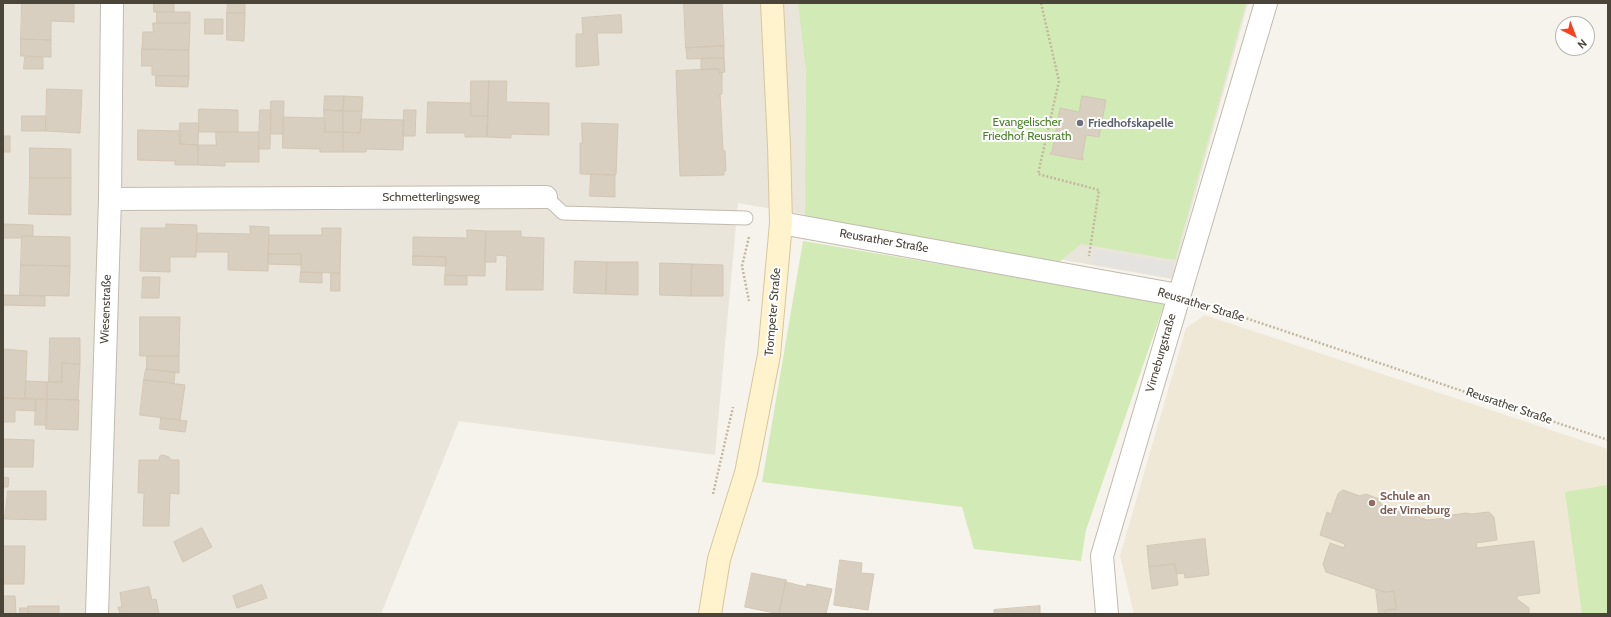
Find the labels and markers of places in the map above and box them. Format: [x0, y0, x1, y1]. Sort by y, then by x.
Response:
place label: Friedhofskapelle [1088, 116, 1173, 130]
marker: Friedhofskapelle [1075, 118, 1085, 128]
place label: Schule an der Virneburg [1380, 489, 1450, 517]
marker: Schule an der Virneburg [1367, 498, 1377, 508]

